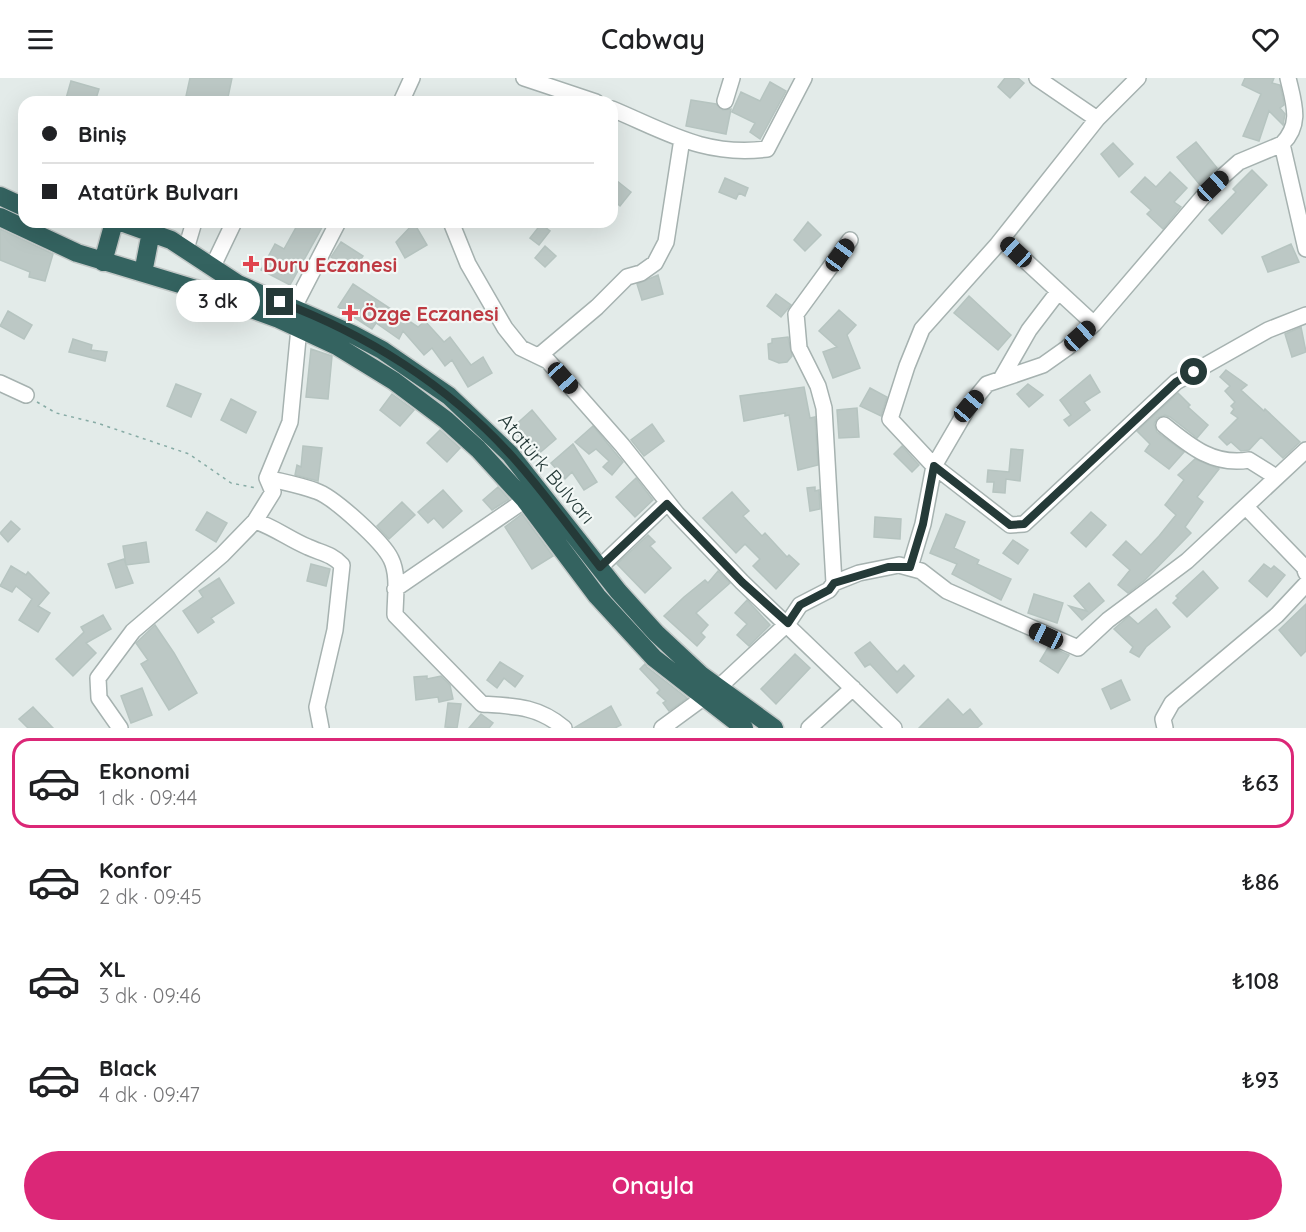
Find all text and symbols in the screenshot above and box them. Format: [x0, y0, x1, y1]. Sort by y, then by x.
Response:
text: Cabway [601, 22, 705, 56]
icon: menu [24, 23, 57, 56]
icon: heart [1249, 23, 1282, 56]
text: Biniş [78, 120, 127, 148]
car [1194, 167, 1232, 205]
text: Atatürk Bulvarı [78, 178, 239, 206]
car [997, 233, 1035, 271]
car [822, 235, 858, 275]
place label: Duru Eczanesi [263, 252, 397, 277]
marker: Duru Eczanesi [244, 257, 258, 271]
callout: 3 dk [175, 281, 259, 323]
text: 3 dk [198, 288, 238, 313]
route end [266, 288, 293, 315]
place label: Özge Eczanesi [362, 301, 499, 326]
marker: Özge Eczanesi [343, 306, 357, 320]
car [1061, 317, 1099, 355]
route start [1180, 358, 1207, 385]
car [544, 359, 582, 397]
car [951, 386, 987, 426]
street label: Atatürk Bulvarı [493, 408, 601, 528]
car [1026, 620, 1066, 652]
icon: car [27, 756, 81, 810]
text: Ekonomi [99, 757, 190, 785]
text: ₺63 [1242, 769, 1279, 797]
text: 1 dk · 09:44 [99, 785, 197, 810]
icon: car [27, 855, 81, 909]
text: Konfor [99, 856, 172, 884]
text: ₺86 [1241, 868, 1279, 896]
text: 2 dk · 09:45 [99, 884, 202, 909]
icon: car [27, 954, 81, 1008]
text: XL [99, 955, 126, 983]
text: ₺108 [1232, 967, 1279, 995]
text: 3 dk · 09:46 [99, 983, 201, 1008]
icon: car [27, 1053, 81, 1107]
text: Black [99, 1054, 157, 1082]
text: ₺93 [1241, 1066, 1279, 1094]
text: 4 dk · 09:47 [99, 1082, 200, 1107]
button: Onayla [24, 1151, 1282, 1220]

